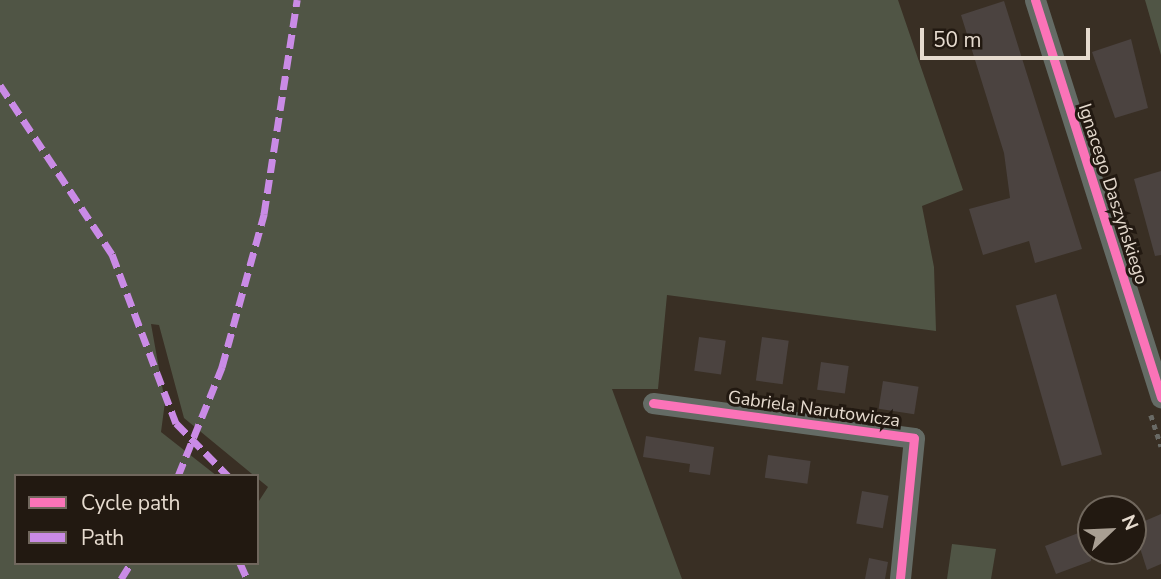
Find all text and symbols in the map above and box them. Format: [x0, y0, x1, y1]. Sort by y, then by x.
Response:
scale bar [923, 14, 1093, 58]
text: 50 m [933, 26, 982, 54]
street label: Ignacego Daszyńskiego [1074, 101, 1152, 287]
street label: Gabriela Narutowicza [726, 386, 902, 432]
legend [14, 474, 259, 565]
text: Cycle path [81, 489, 180, 517]
north arrow [1077, 495, 1147, 565]
text: N [1115, 511, 1144, 534]
text: Path [81, 524, 124, 552]

